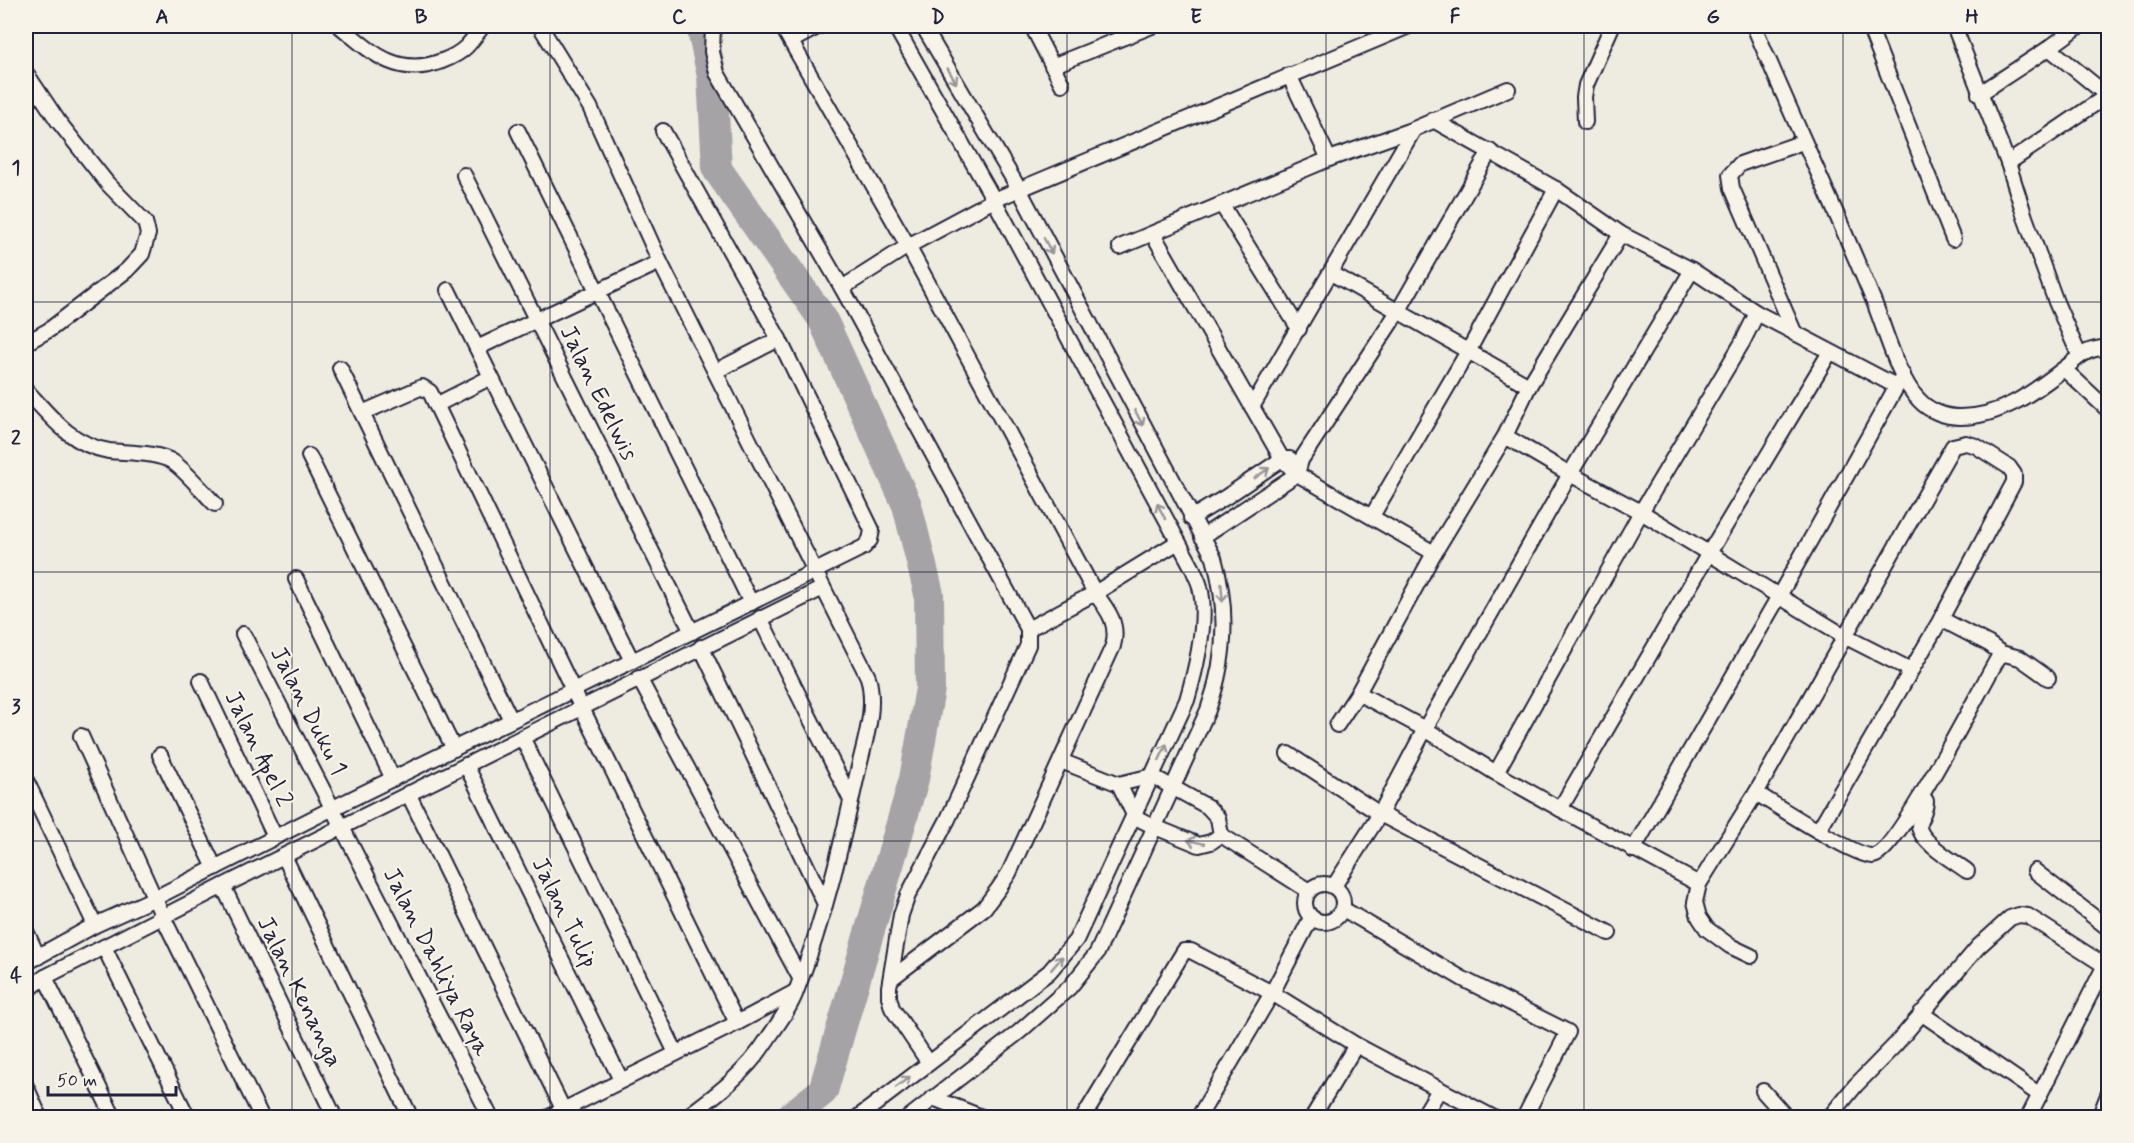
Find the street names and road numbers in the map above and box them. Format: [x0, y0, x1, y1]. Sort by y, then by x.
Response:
street label: Jalan Edelwis [552, 320, 644, 466]
street label: Jalan Duku 1 [262, 641, 354, 781]
street label: Jalan Apel 2 [214, 686, 299, 814]
street label: Jalan Tulip [524, 852, 604, 974]
street label: Jalan Dahliya Raya [375, 863, 497, 1062]
street label: Jalan Kenanga [249, 911, 349, 1073]

